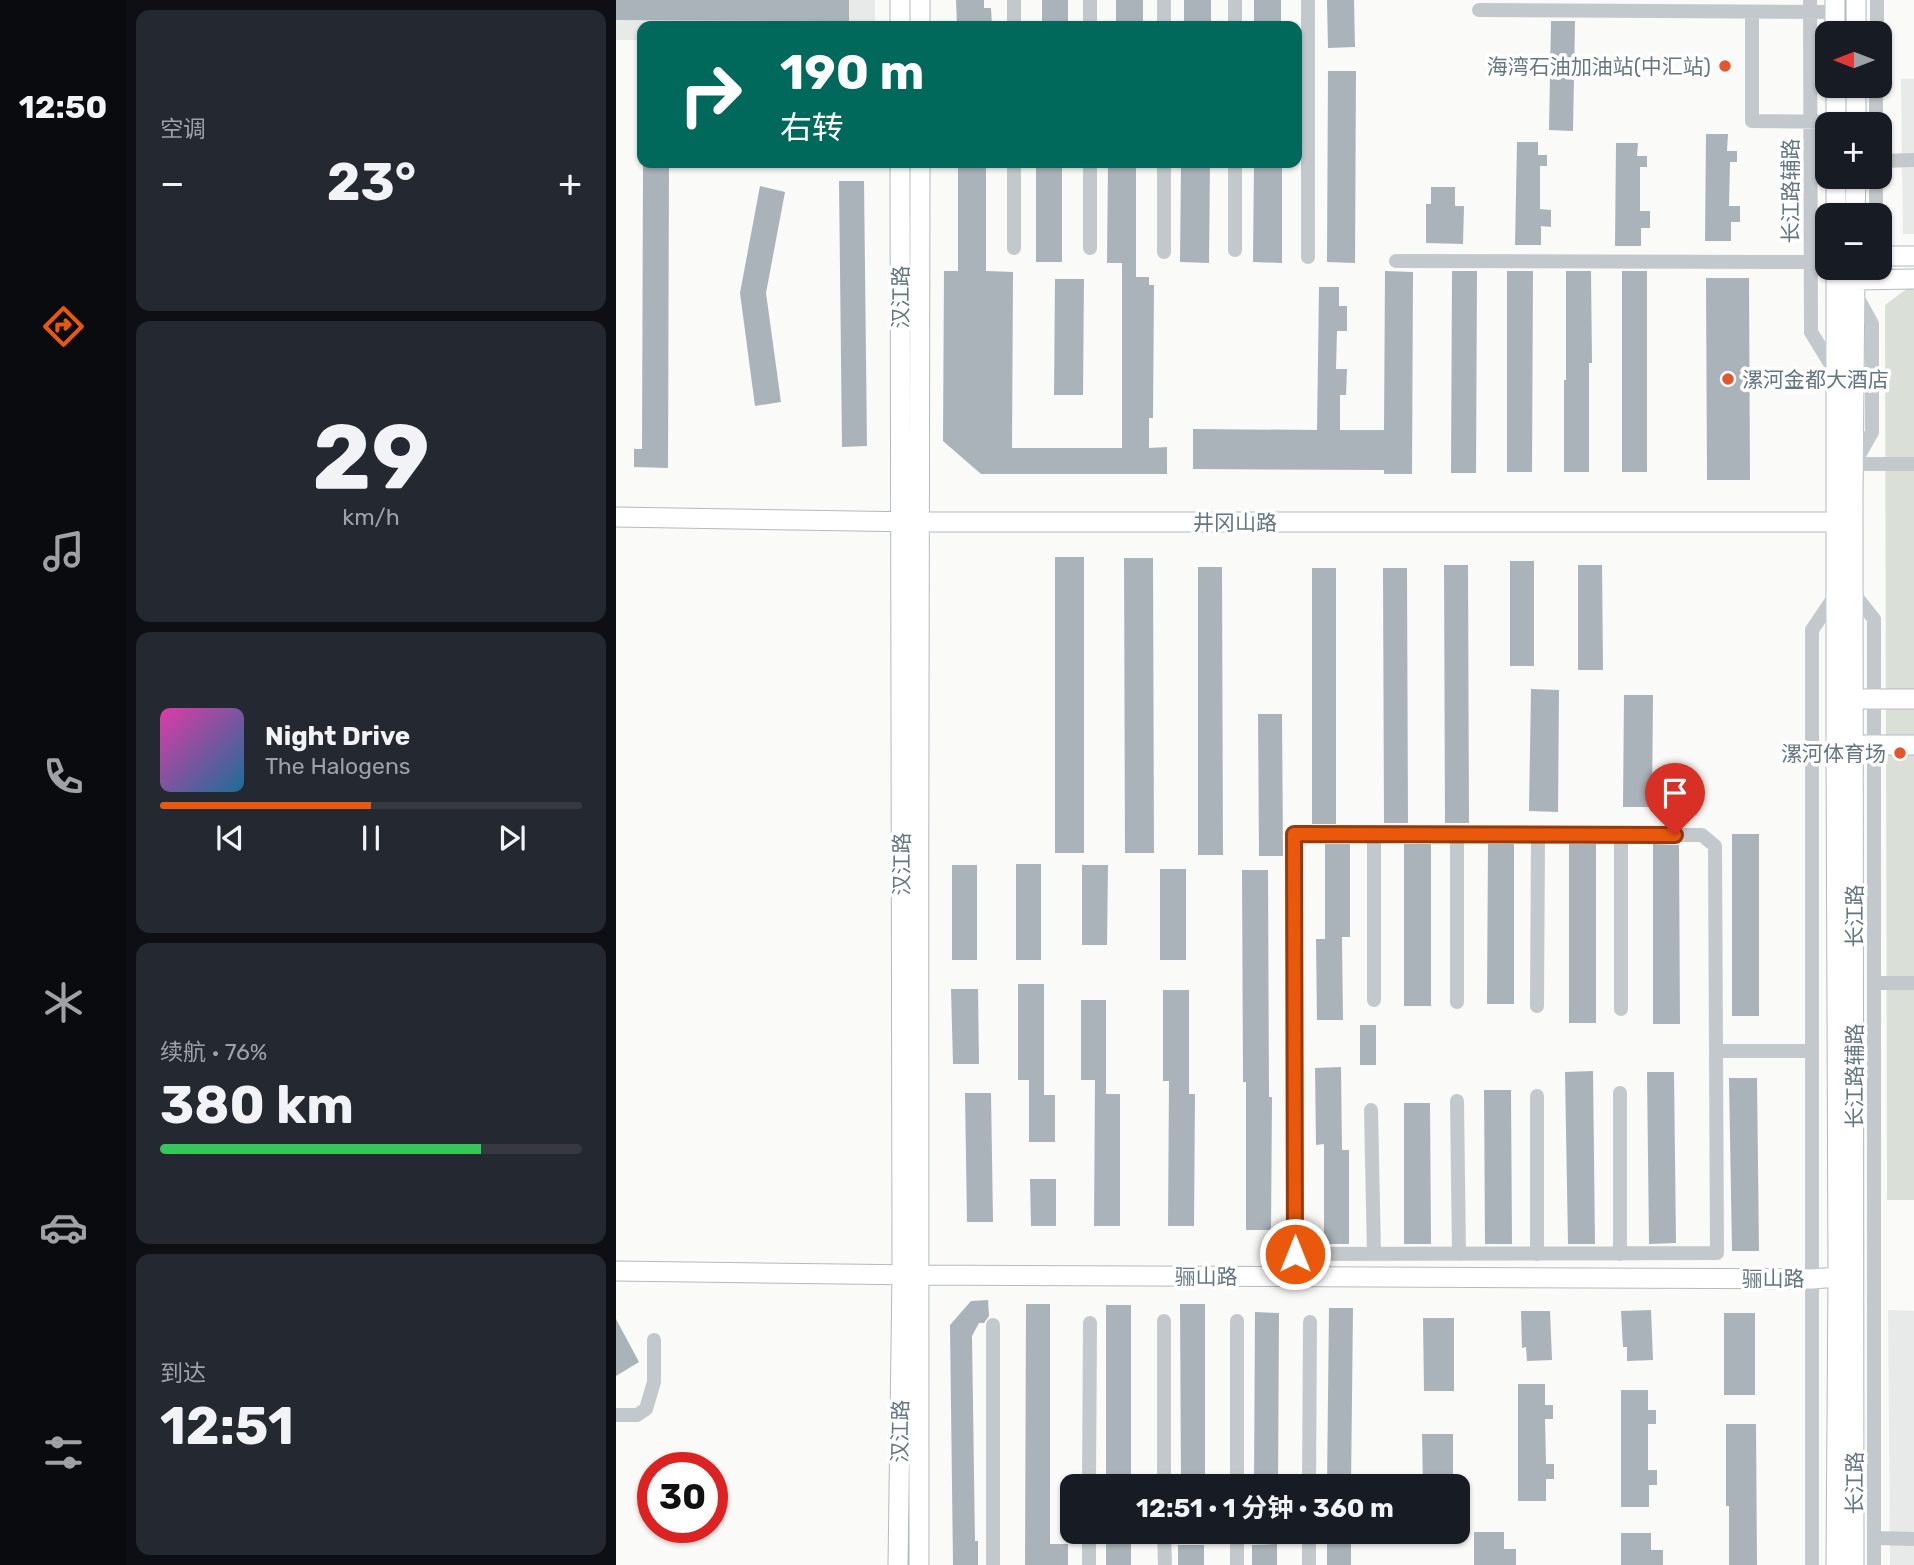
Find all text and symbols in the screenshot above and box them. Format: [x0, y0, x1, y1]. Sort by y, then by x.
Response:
north arrow [1815, 21, 1892, 98]
map controls [1815, 21, 1892, 280]
text: 190 m [780, 43, 924, 101]
icon: right [665, 49, 756, 140]
place label: 海湾石油加油站(中汇站) [1487, 54, 1711, 79]
marker: 海湾石油加油站(中汇站) [1717, 58, 1733, 74]
text: 12:50 [19, 88, 107, 126]
text: 右转 [780, 109, 844, 147]
button: + [1815, 112, 1892, 189]
text: 空调 [160, 115, 206, 143]
street label: 长江路辅路 [1778, 139, 1803, 244]
text: 23° [327, 151, 416, 213]
text: − [160, 160, 185, 206]
text: + [558, 160, 582, 206]
button: − [1815, 203, 1892, 280]
street label: 汉江路 [888, 266, 913, 329]
icon: directions [39, 302, 88, 351]
place label: 漯河金都大酒店 [1742, 367, 1889, 392]
marker: 漯河金都大酒店 [1720, 371, 1736, 387]
text: 29 [312, 403, 430, 511]
text: km/h [342, 503, 400, 531]
street label: 井冈山路 [1193, 510, 1277, 535]
icon: music [39, 527, 88, 576]
text: Night Drive [265, 721, 410, 752]
place label: 漯河体育场 [1781, 741, 1886, 766]
marker: 漯河体育场 [1892, 745, 1908, 761]
icon: phone [39, 752, 88, 801]
text: The Halogens [265, 752, 411, 780]
pin [1645, 763, 1705, 835]
icon: arrive [1656, 774, 1694, 812]
icon: previous [211, 819, 249, 857]
icon: pause [352, 819, 390, 857]
icon: next [493, 819, 531, 857]
street label: 汉江路 [889, 833, 914, 896]
street label: 长江路 [1842, 885, 1867, 948]
icon: climate [39, 978, 88, 1027]
street label: 长江路辅路 [1842, 1024, 1867, 1129]
text: 续航 · 76% [160, 1038, 267, 1066]
text: 380 km [160, 1074, 354, 1136]
icon: car [39, 1203, 88, 1252]
position arrow [1258, 1217, 1332, 1291]
street label: 骊山路 [1175, 1264, 1238, 1289]
street label: 骊山路 [1742, 1266, 1805, 1291]
text: 到达 [160, 1359, 206, 1387]
text: 12:51 [160, 1395, 294, 1457]
street label: 汉江路 [887, 1399, 913, 1463]
icon: filters [39, 1428, 88, 1477]
speed limit sign: 30 [637, 1452, 728, 1543]
street label: 长江路 [1842, 1452, 1867, 1515]
text: 12:51 · 1 分钟 · 360 m [1136, 1493, 1394, 1524]

